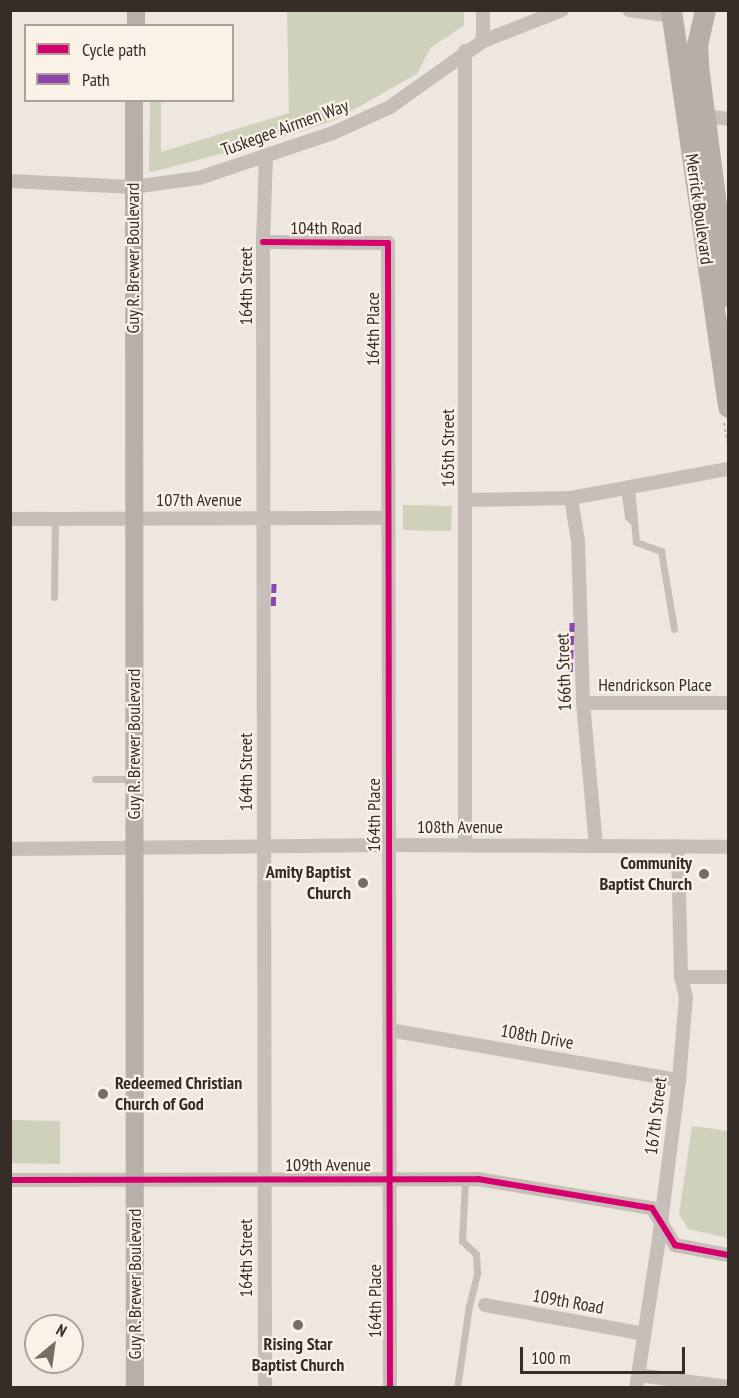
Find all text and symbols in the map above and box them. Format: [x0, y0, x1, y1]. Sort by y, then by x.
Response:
legend [24, 24, 234, 102]
text: Cycle path [82, 38, 146, 61]
text: Path [82, 68, 110, 91]
street label: Tuskegee Airmen Way [218, 95, 352, 161]
street label: Merrick Boulevard [680, 152, 718, 266]
street label: Guy R. Brewer Boulevard [122, 182, 144, 334]
street label: 104th Road [290, 217, 362, 239]
street label: 164th Street [235, 247, 257, 325]
street label: 164th Place [362, 292, 384, 366]
street label: 165th Street [437, 409, 459, 487]
street label: 107th Avenue [156, 489, 242, 511]
street label: 166th Street [552, 633, 576, 711]
street label: Guy R. Brewer Boulevard [123, 668, 145, 820]
street label: Hendrickson Place [598, 674, 712, 696]
street label: 164th Street [235, 733, 257, 811]
street label: 164th Place [363, 778, 385, 852]
street label: 108th Avenue [417, 816, 503, 838]
place label: Community Baptist Church [599, 853, 692, 896]
place label: Amity Baptist Church [265, 862, 351, 904]
marker: Community Baptist Church [697, 867, 711, 881]
marker: Amity Baptist Church [356, 876, 370, 890]
street label: 108th Drive [499, 1020, 575, 1054]
place label: Redeemed Christian Church of God [115, 1073, 243, 1116]
street label: 167th Street [641, 1076, 671, 1156]
marker: Redeemed Christian Church of God [96, 1087, 110, 1101]
street label: 109th Avenue [285, 1154, 371, 1176]
street label: Guy R. Brewer Boulevard [124, 1208, 146, 1360]
street label: 164th Street [235, 1219, 257, 1297]
street label: 164th Place [364, 1264, 386, 1338]
street label: 109th Road [531, 1285, 605, 1319]
north arrow [24, 1314, 84, 1374]
marker: Rising Star Baptist Church [291, 1318, 305, 1332]
text: N [53, 1319, 70, 1341]
place label: Rising Star Baptist Church [252, 1334, 344, 1376]
scale bar [523, 1335, 688, 1373]
text: 100 m [531, 1346, 571, 1369]

